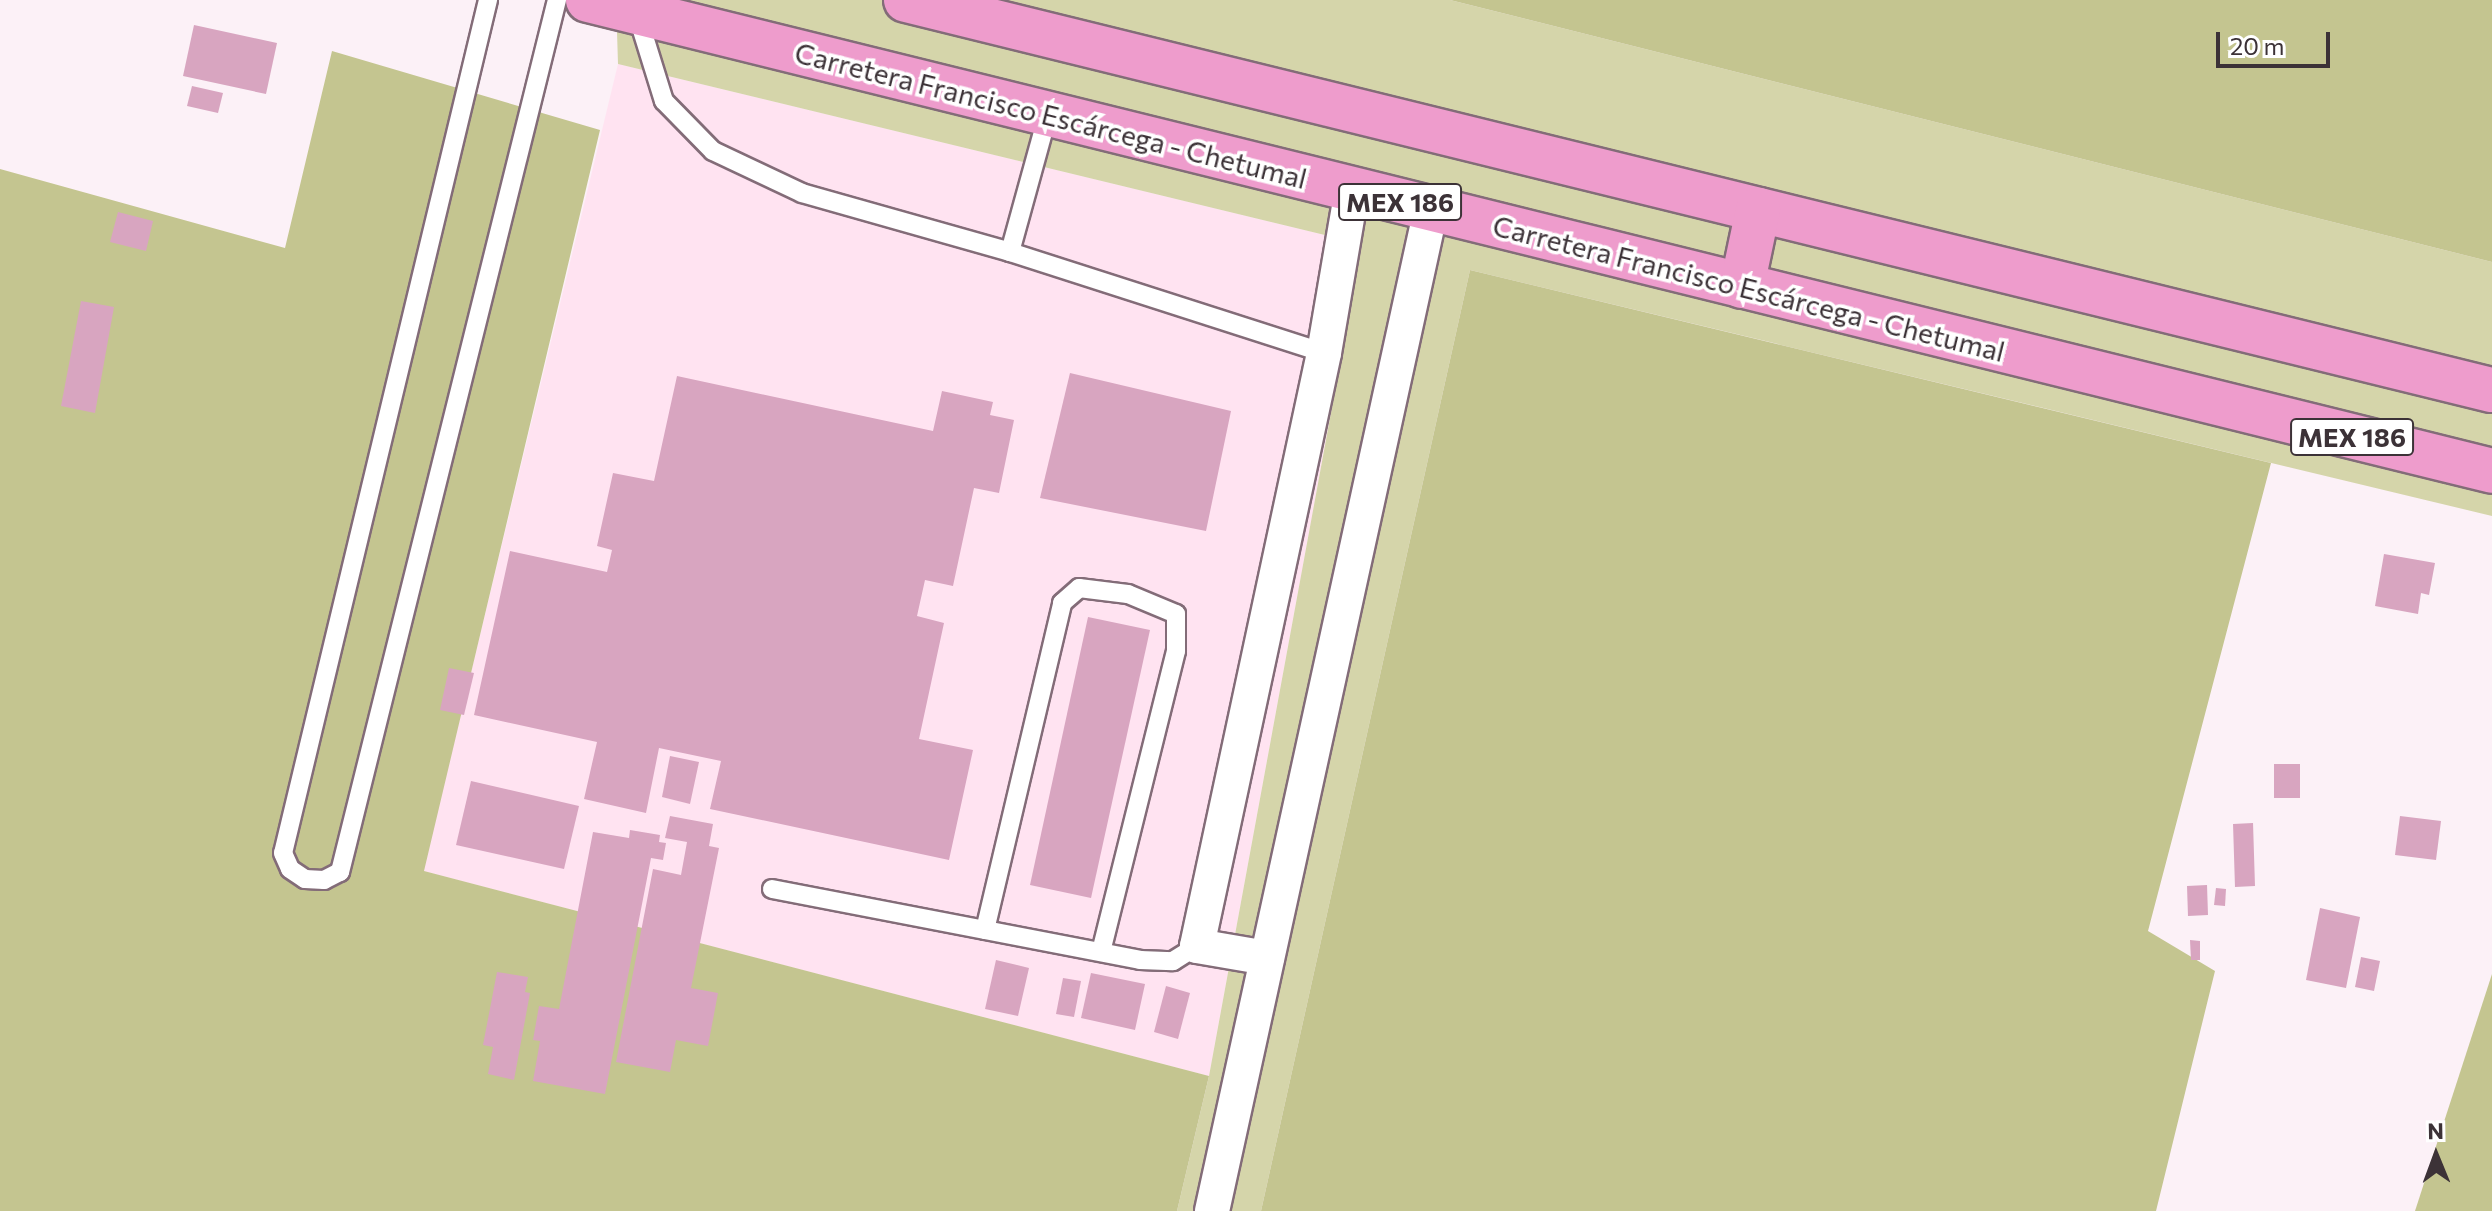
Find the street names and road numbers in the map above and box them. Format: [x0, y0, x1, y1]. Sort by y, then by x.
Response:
street label: Carretera Francisco Escárcega - Chetumal [792, 35, 1310, 195]
road number: MEX 186 [1338, 180, 1462, 224]
street label: Carretera Francisco Escárcega - Chetumal [1490, 208, 2008, 368]
road number: MEX 186 [2290, 415, 2414, 459]

